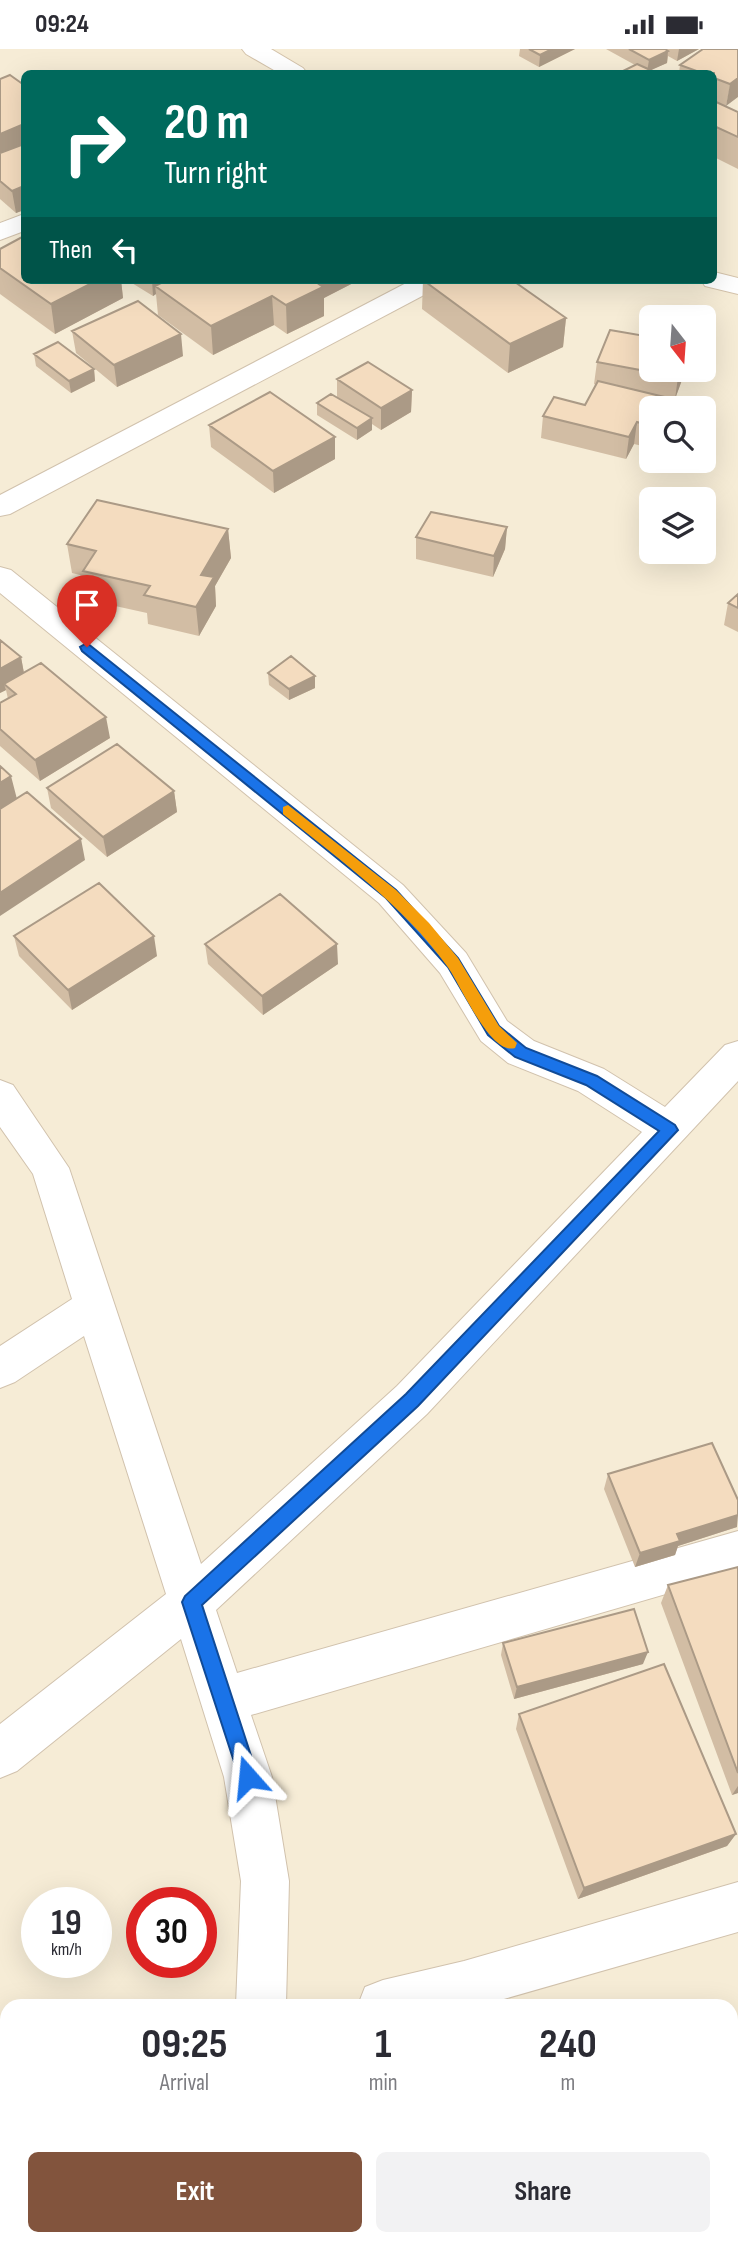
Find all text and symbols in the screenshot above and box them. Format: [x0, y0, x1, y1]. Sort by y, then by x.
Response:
text: 09:24 [35, 9, 89, 40]
text: 20 m [164, 94, 249, 153]
icon: right [49, 98, 140, 189]
text: Turn right [164, 154, 268, 193]
icon: left [106, 231, 144, 269]
text: Then [49, 235, 92, 266]
north arrow [639, 305, 716, 381]
map controls [639, 305, 716, 564]
button: search [639, 396, 716, 473]
button: layers [639, 487, 716, 564]
pin [57, 575, 117, 647]
icon: arrive [68, 586, 106, 624]
position arrow [211, 1740, 285, 1814]
speed limit sign: 30 [126, 1887, 217, 1978]
text: 19 [51, 1902, 82, 1945]
text: km/h [51, 1939, 82, 1960]
text: 09:25 [141, 2019, 227, 2070]
text: 1 [375, 2019, 391, 2070]
text: 240 [539, 2019, 597, 2070]
text: Arrival [160, 2069, 209, 2097]
text: min [369, 2069, 398, 2097]
text: m [560, 2069, 575, 2097]
button: Exit [28, 2152, 362, 2232]
button: Share [376, 2152, 710, 2232]

